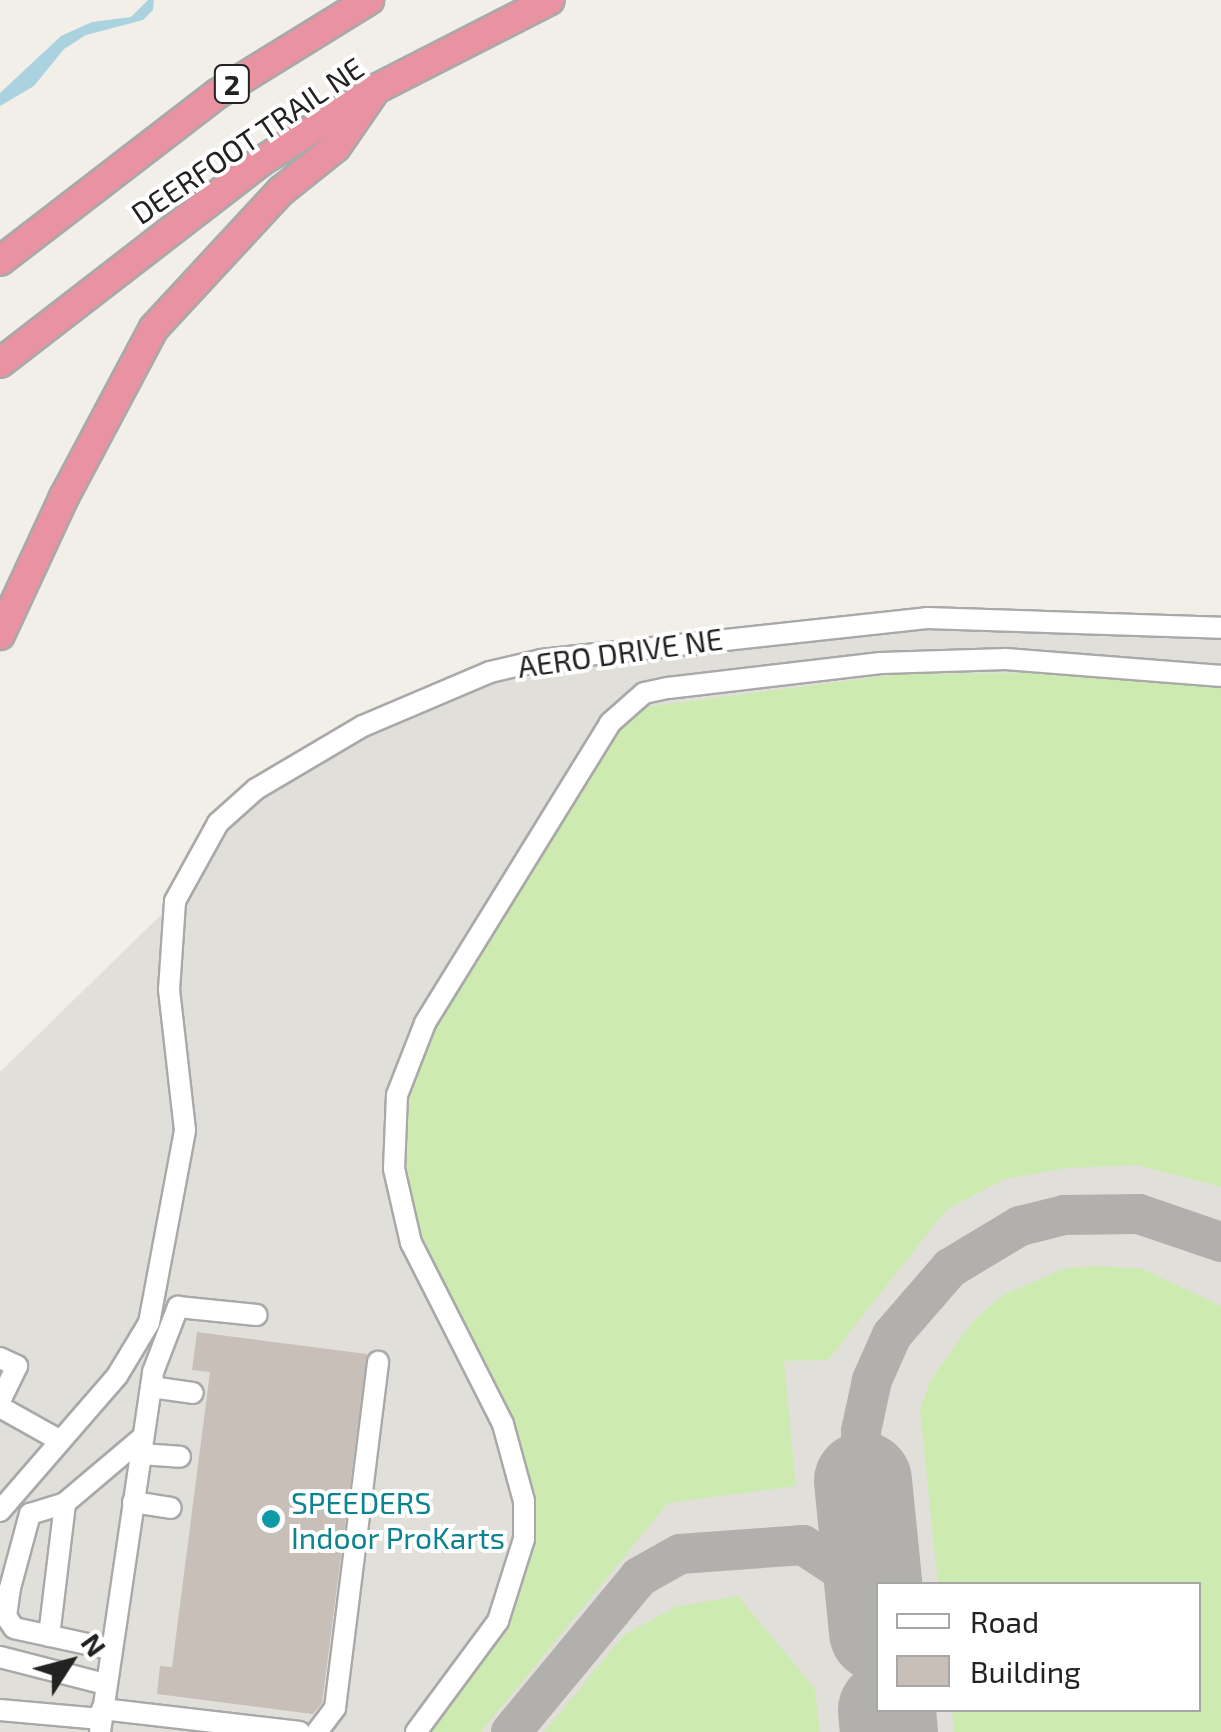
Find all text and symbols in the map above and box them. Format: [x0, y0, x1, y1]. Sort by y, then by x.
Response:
street label: DEERFOOT TRAIL NE [123, 48, 371, 232]
road number: 2 [212, 61, 252, 107]
street label: AERO DRIVE NE [515, 620, 725, 684]
place label: SPEEDERS Indoor ProKarts [291, 1484, 506, 1554]
marker: SPEEDERS Indoor ProKarts [260, 1508, 282, 1530]
legend [876, 1582, 1201, 1712]
text: Road [970, 1603, 1039, 1639]
north arrow [20, 1612, 120, 1712]
text: N [75, 1626, 114, 1663]
text: Building [970, 1653, 1081, 1689]

